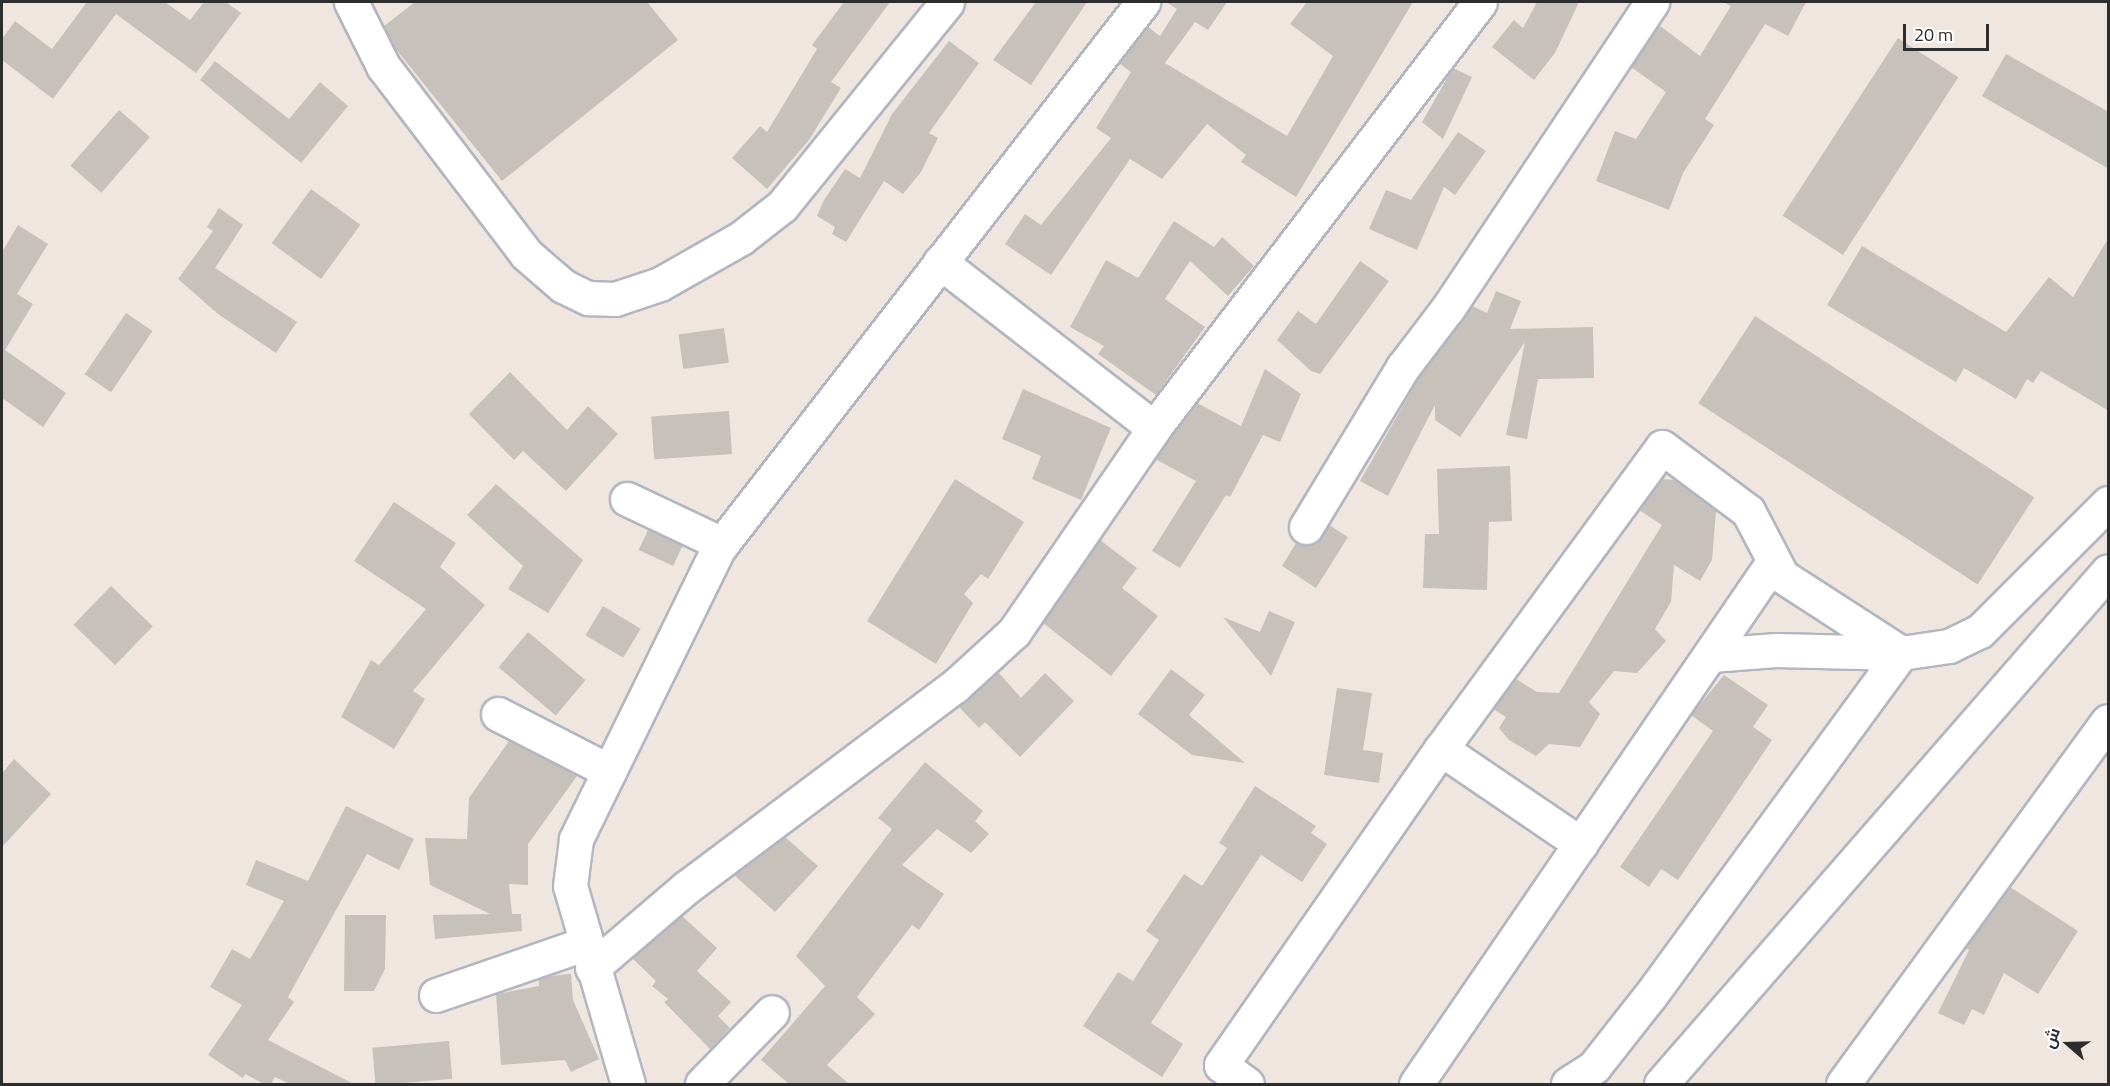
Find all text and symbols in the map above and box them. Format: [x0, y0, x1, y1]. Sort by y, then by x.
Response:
scale bar [1906, 12, 1992, 50]
text: 20 m [1914, 21, 1953, 48]
north arrow [2038, 1014, 2098, 1074]
text: ش [2036, 1024, 2066, 1052]

